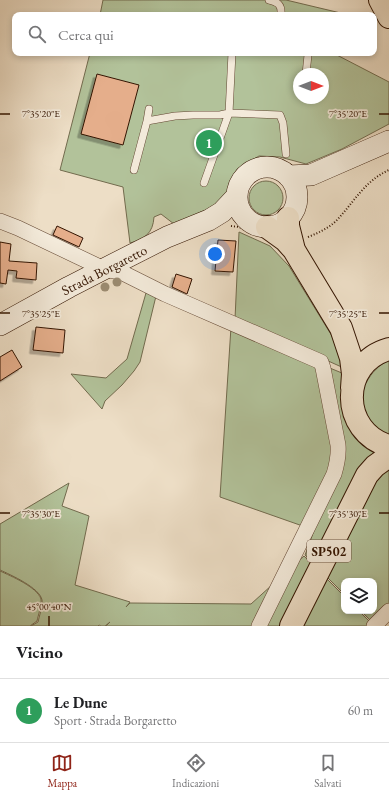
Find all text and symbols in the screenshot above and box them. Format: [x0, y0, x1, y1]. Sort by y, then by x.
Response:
search box [12, 12, 377, 56]
icon: search [26, 23, 48, 45]
text: Cerca qui [58, 25, 114, 44]
north arrow [293, 68, 329, 104]
text: 7°35'20"E [22, 107, 60, 120]
text: 7°35'20"E [329, 107, 367, 120]
pin: 1 [196, 128, 222, 158]
street label: Strada Borgaretto [58, 241, 150, 299]
your location [205, 244, 225, 264]
text: 7°35'25"E [22, 307, 60, 320]
text: 7°35'25"E [329, 307, 367, 320]
text: 7°35'30"E [22, 507, 60, 520]
text: 7°35'30"E [329, 507, 367, 520]
road number: SP502 [307, 540, 351, 562]
map controls [341, 578, 377, 614]
button: layers [341, 578, 377, 614]
text: 45°00'40"N [27, 600, 72, 613]
text: Vicino [16, 641, 63, 663]
text: Le Dune [54, 693, 107, 712]
text: 1 [26, 702, 32, 719]
text: 60 m [348, 702, 373, 719]
text: Sport · Strada Borgaretto [54, 712, 177, 729]
tab: Mappa [47, 752, 77, 790]
tab: Indicazioni [172, 752, 219, 790]
tab: Salvati [314, 752, 341, 790]

